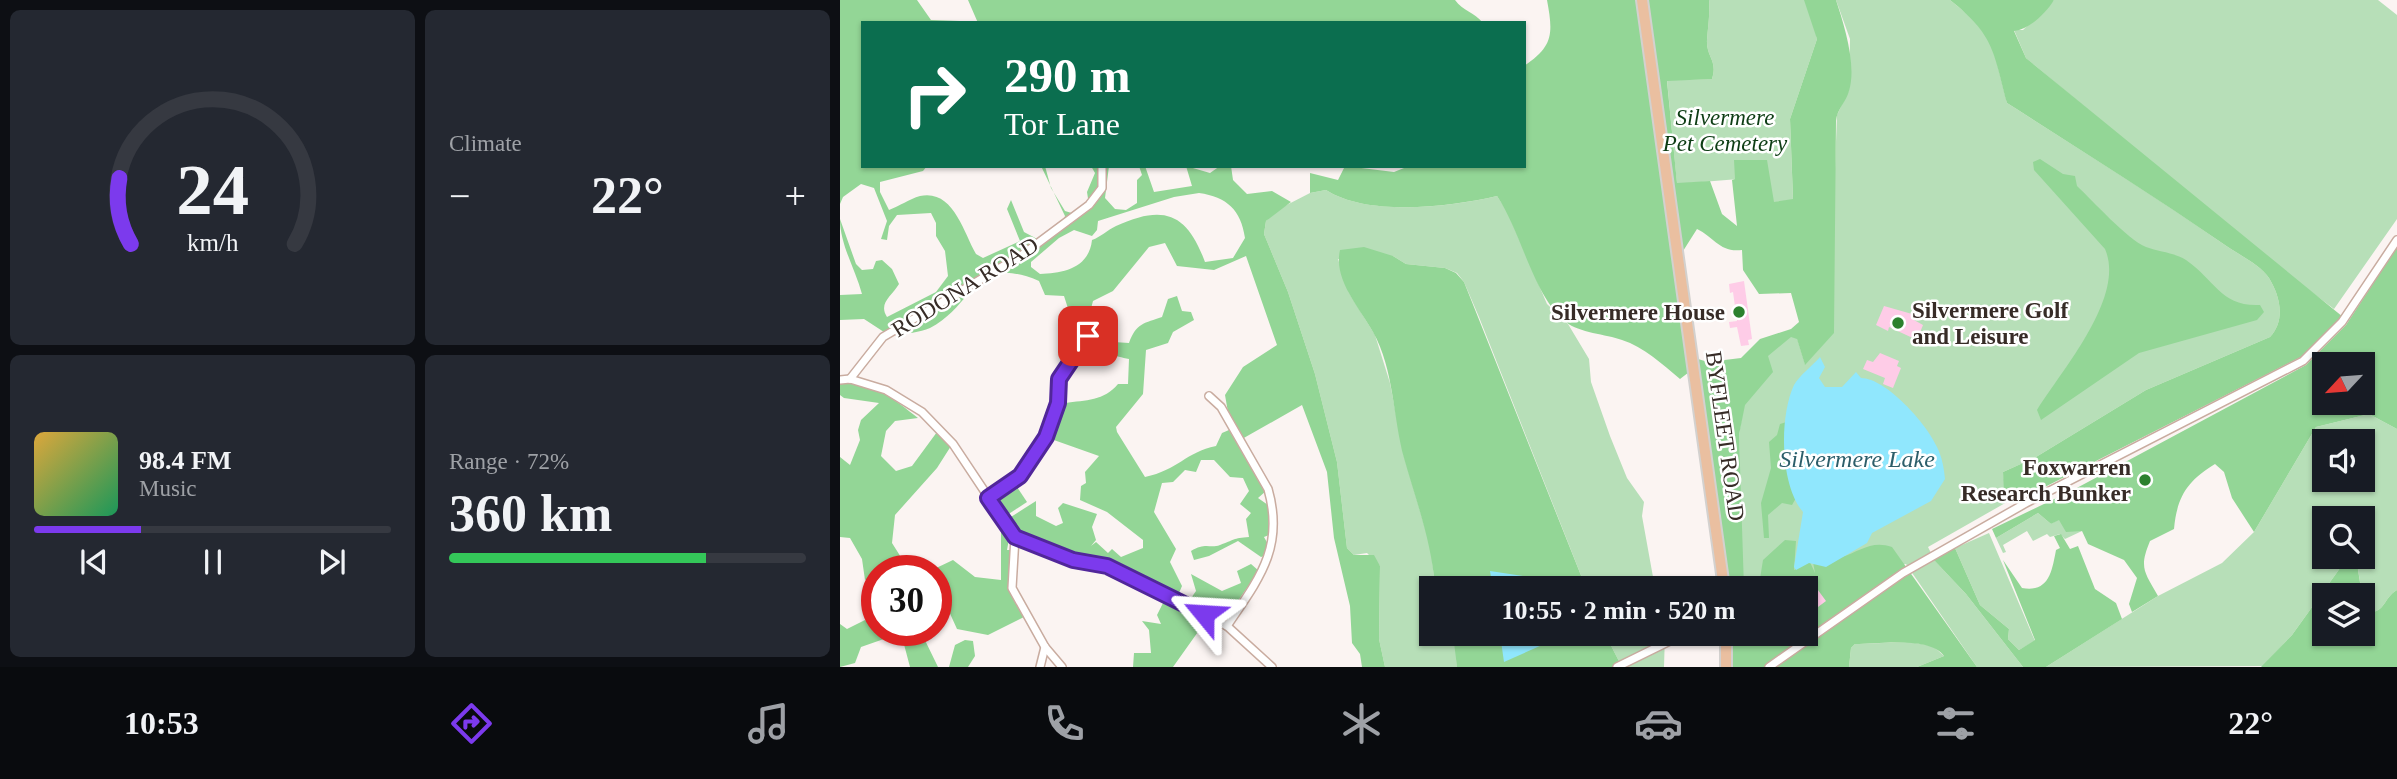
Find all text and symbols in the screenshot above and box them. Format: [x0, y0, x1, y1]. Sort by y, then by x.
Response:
text: 290 m [1004, 48, 1131, 103]
icon: right [889, 49, 980, 140]
park label: Silvermere Pet Cemetery [1662, 105, 1788, 156]
text: Tor Lane [1004, 106, 1120, 142]
text: Climate [449, 131, 522, 156]
text: 24 [176, 149, 249, 230]
text: 22° [591, 167, 664, 224]
text: − [449, 175, 470, 217]
text: + [785, 175, 806, 217]
text: km/h [187, 228, 239, 255]
street label: RODONA ROAD [887, 232, 1043, 342]
place label: Silvermere Golf and Leisure [1912, 298, 2068, 349]
place label: Silvermere House [1551, 300, 1725, 325]
marker: Silvermere House [1731, 304, 1747, 320]
pin [1058, 306, 1118, 366]
marker: Silvermere Golf and Leisure [1890, 315, 1906, 331]
icon: arrive [1069, 317, 1107, 355]
street label: BYFLEET ROAD [1701, 349, 1749, 523]
north arrow [2312, 352, 2375, 415]
map controls [2312, 352, 2375, 646]
button: sound [2312, 429, 2375, 492]
text: 98.4 FM [139, 446, 231, 475]
water label: Silvermere Lake [1779, 446, 1935, 472]
text: Range · 72% [449, 449, 569, 474]
place label: Foxwarren Research Bunker [1961, 455, 2131, 506]
marker: Foxwarren Research Bunker [2137, 472, 2153, 488]
text: Music [139, 476, 197, 501]
text: 360 km [449, 485, 612, 542]
button: search [2312, 506, 2375, 569]
icon: previous [75, 543, 113, 581]
icon: pause [194, 543, 232, 581]
icon: next [313, 543, 351, 581]
speed limit sign: 30 [861, 555, 952, 646]
position arrow [1167, 577, 1241, 651]
button: layers [2312, 583, 2375, 646]
text: 10:55 · 2 min · 520 m [1502, 596, 1736, 625]
icon: directions [447, 699, 496, 748]
icon: music [744, 699, 793, 748]
icon: phone [1040, 699, 1089, 748]
icon: climate [1337, 699, 1386, 748]
icon: car [1634, 699, 1683, 748]
icon: filters [1931, 699, 1980, 748]
text: 10:53 [124, 705, 199, 741]
text: 22° [2228, 705, 2273, 741]

